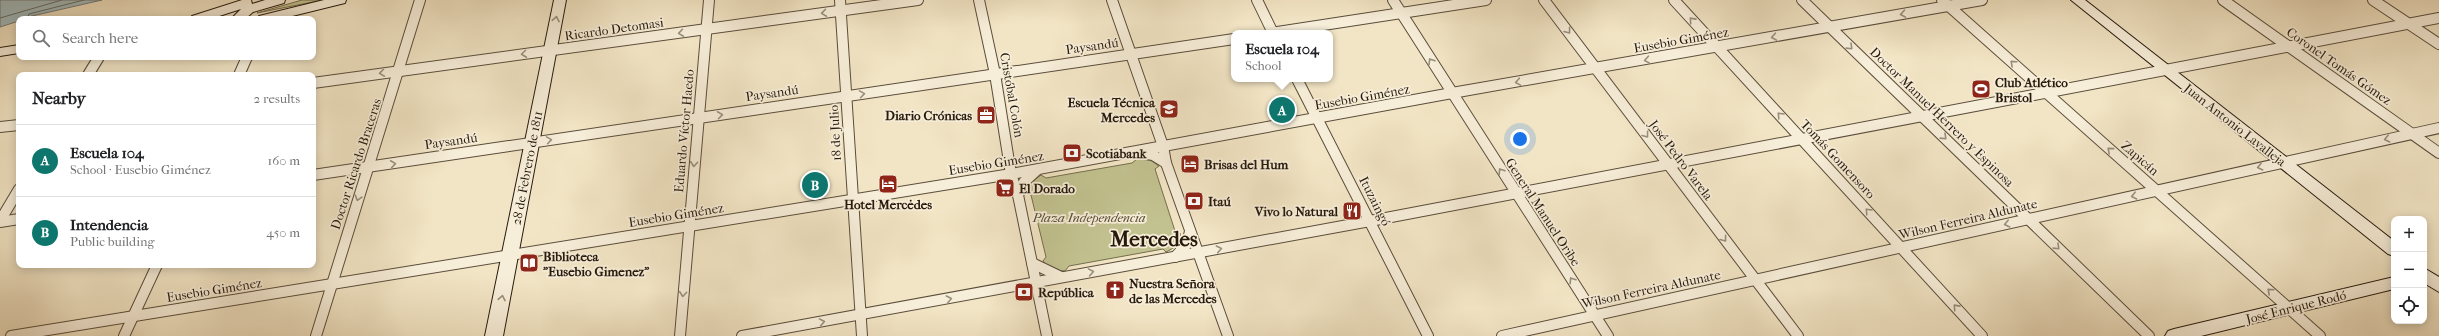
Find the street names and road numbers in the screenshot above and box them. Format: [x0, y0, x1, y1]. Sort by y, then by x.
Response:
street label: Ricardo Detomasi [564, 15, 665, 43]
street label: Eusebio Giménez [1632, 24, 1730, 56]
street label: Coronel Tomás Gómez [2284, 24, 2395, 108]
street label: Paysandú [1065, 35, 1120, 57]
street label: Doctor Manuel Herrero y Espinosa [1867, 44, 2018, 190]
street label: Cristóbal Colón [997, 51, 1027, 139]
street label: Eduardo Víctor Haedo [671, 68, 697, 193]
street label: Juan Antonio Lavalleja [2180, 80, 2290, 170]
street label: Eusebio Giménez [1313, 81, 1411, 113]
street label: Paysandú [745, 82, 800, 104]
street label: Doctor Ricardo Braceras [328, 96, 384, 231]
street label: 18 de Julio [826, 104, 844, 161]
street label: 28 de Febrero de 1811 [509, 110, 545, 226]
street label: José Pedro Varela [1645, 116, 1717, 204]
street label: Tomás Gomensoro [1798, 116, 1879, 202]
street label: Paysandú [424, 130, 479, 152]
street label: Zapicán [2118, 138, 2162, 179]
street label: Eusebio Giménez [947, 148, 1045, 178]
street label: General Manuel Oribe [1502, 155, 1584, 269]
street label: Ituzaingó [1356, 174, 1394, 229]
street label: Wilson Ferreira Aldunate [1896, 196, 2039, 242]
street label: Eusebio Giménez [627, 200, 725, 230]
street label: Wilson Ferreira Aldunate [1579, 267, 1722, 311]
street label: Eusebio Giménez [165, 275, 263, 305]
street label: José Enrique Rodó [2243, 287, 2348, 327]

